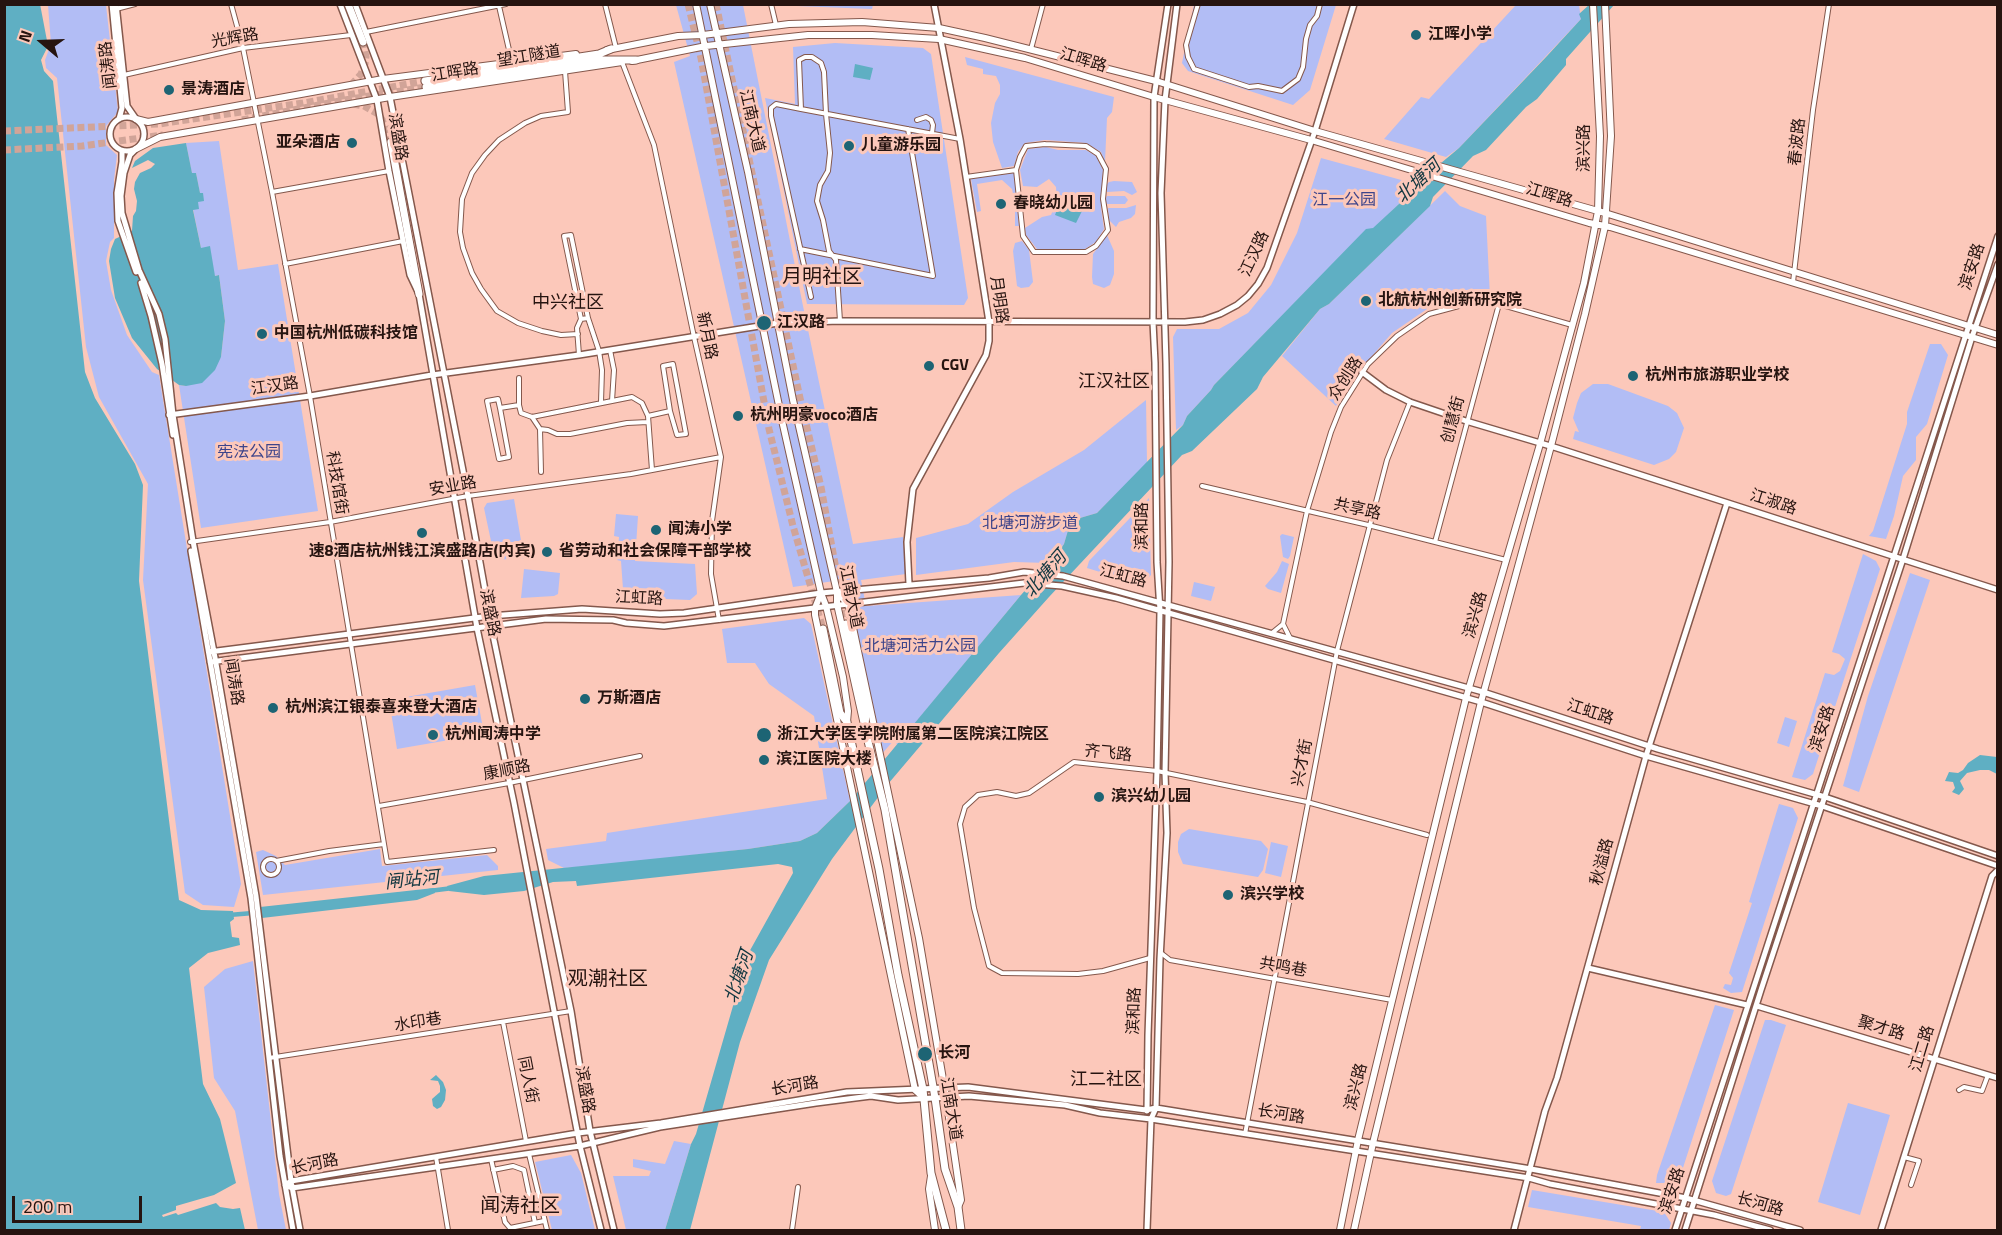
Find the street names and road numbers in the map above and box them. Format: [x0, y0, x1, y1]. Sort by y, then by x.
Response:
street label: 光辉路 [210, 25, 260, 53]
street label: 闻涛路 [97, 40, 121, 90]
street label: 望江隧道 [496, 43, 562, 71]
street label: 江晖路 [1057, 45, 1109, 77]
street label: 江晖路 [430, 60, 480, 86]
street label: 江南大道 [734, 88, 768, 154]
street label: 滨盛路 [384, 112, 410, 162]
street label: 春波路 [1786, 117, 1810, 167]
street label: 滨兴路 [1575, 124, 1595, 172]
street label: 江晖路 [1523, 180, 1575, 212]
street label: 江汉路 [1236, 228, 1274, 280]
street label: 滨安路 [1956, 241, 1990, 293]
street label: 月明路 [985, 275, 1011, 325]
street label: 新月路 [692, 311, 720, 361]
street label: 众创路 [1325, 354, 1367, 404]
street label: 江汉路 [250, 374, 300, 400]
street label: 创慧街 [1439, 394, 1469, 446]
street label: 科技馆街 [322, 450, 350, 516]
street label: 安业路 [428, 473, 478, 501]
street label: 江淑路 [1747, 486, 1799, 520]
street label: 共享路 [1331, 495, 1383, 525]
street label: 滨和路 [1133, 502, 1153, 550]
street label: 江虹路 [1097, 562, 1149, 592]
street label: 江南大道 [834, 564, 866, 630]
street label: 滨盛路 [475, 588, 503, 638]
street label: 江虹路 [615, 588, 663, 610]
street label: 滨兴路 [1460, 589, 1492, 641]
street label: 闻涛路 [220, 657, 246, 707]
street label: 江虹路 [1564, 696, 1616, 730]
street label: 滨安路 [1806, 703, 1840, 755]
street label: 兴才街 [1289, 738, 1317, 788]
street label: 齐飞路 [1083, 742, 1133, 766]
street label: 康顺路 [482, 757, 532, 785]
street label: 秋溢路 [1588, 836, 1618, 888]
street label: 共鸣巷 [1258, 954, 1308, 982]
street label: 滨和路 [1125, 987, 1145, 1035]
street label: 水印巷 [393, 1010, 443, 1036]
street label: 聚才路 [1855, 1013, 1907, 1045]
street label: 江二路 [1907, 1023, 1939, 1075]
street label: 同人街 [513, 1055, 541, 1105]
street label: 滨兴路 [1342, 1061, 1372, 1113]
street label: 滨盛路 [570, 1065, 598, 1115]
street label: 长河路 [770, 1074, 820, 1100]
street label: 江南大道 [936, 1076, 964, 1142]
street label: 长河路 [1256, 1102, 1306, 1128]
street label: 长河路 [290, 1151, 340, 1179]
street label: 滨安路 [1656, 1165, 1690, 1217]
street label: 长河路 [1734, 1189, 1786, 1221]

